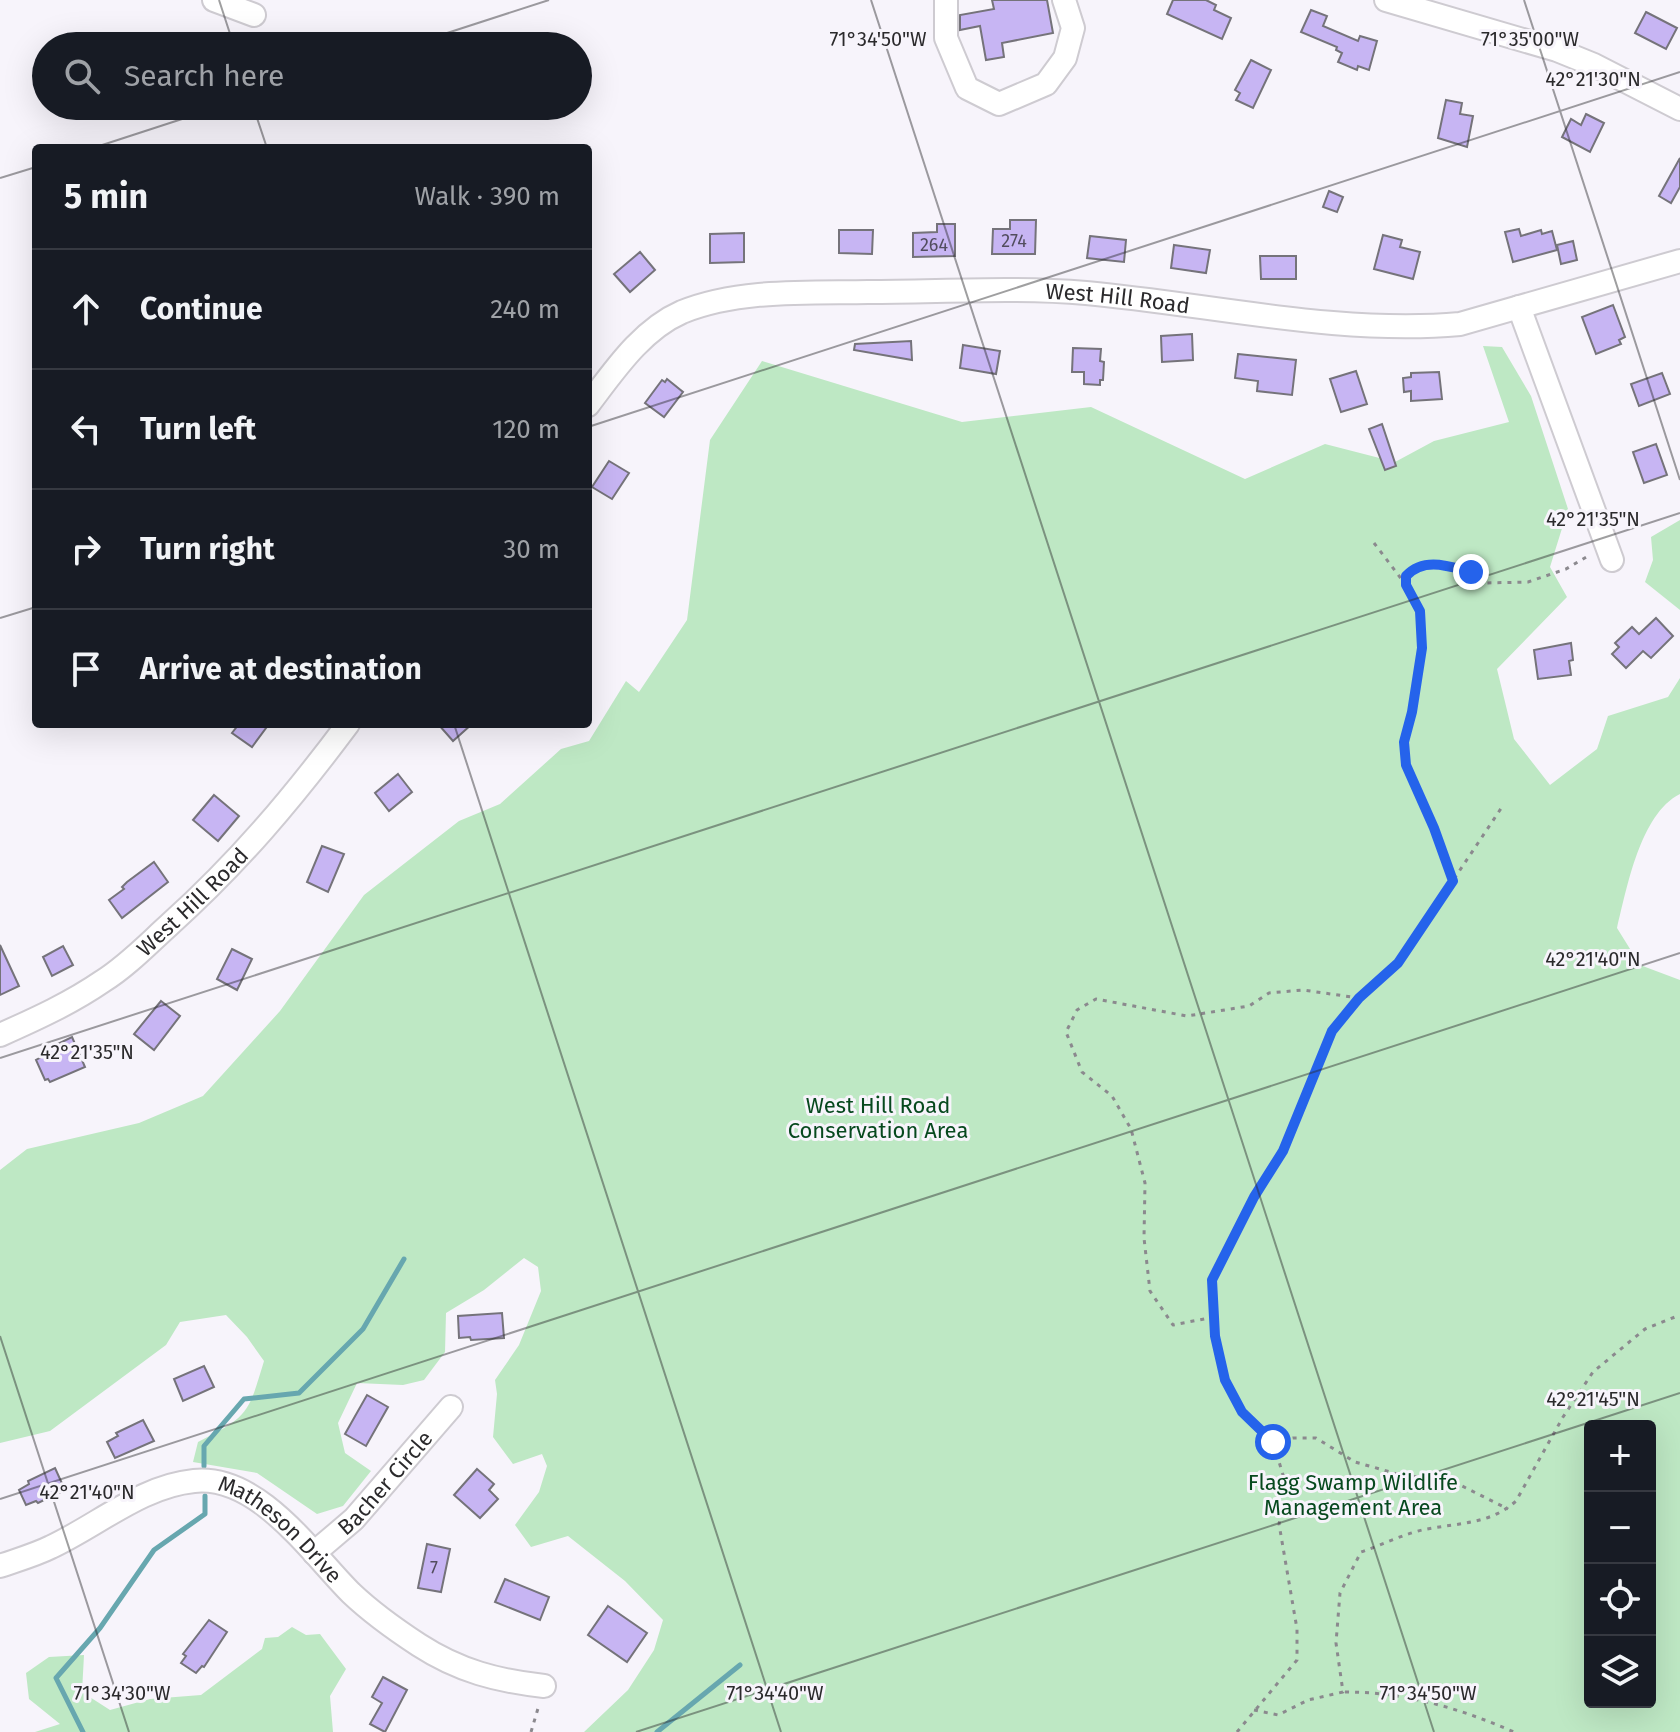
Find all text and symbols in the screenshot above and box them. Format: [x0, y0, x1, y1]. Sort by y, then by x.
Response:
text: 71°34'50"W [829, 27, 927, 51]
text: 71°35'00"W [1481, 27, 1579, 51]
search box [32, 32, 592, 120]
icon: search [60, 54, 104, 98]
text: Search here [124, 58, 284, 94]
text: 42°21'30"N [1545, 67, 1641, 91]
text: 5 min [64, 176, 148, 217]
text: Walk · 390 m [414, 181, 560, 212]
house number: 274 [1001, 230, 1027, 252]
house number: 264 [920, 234, 948, 256]
street label: West Hill Road [1045, 277, 1191, 319]
icon: ahead [64, 287, 108, 331]
text: Continue [140, 291, 263, 327]
text: 240 m [490, 294, 560, 325]
icon: left [64, 407, 108, 451]
text: Turn left [140, 411, 256, 447]
text: 120 m [492, 414, 560, 445]
text: 42°21'35"N [1546, 507, 1640, 531]
icon: right [64, 527, 108, 571]
text: Turn right [140, 531, 275, 567]
text: 30 m [503, 534, 560, 565]
route end [1453, 554, 1489, 590]
icon: arrive [64, 647, 108, 691]
text: Arrive at destination [140, 651, 422, 687]
street label: West Hill Road [131, 842, 254, 962]
text: 42°21'40"N [1545, 947, 1641, 971]
text: 42°21'35"N [40, 1040, 134, 1064]
park label: West Hill Road Conservation Area [788, 1092, 968, 1144]
text: 42°21'45"N [1546, 1387, 1640, 1411]
map controls [1584, 1420, 1656, 1708]
button: + [1584, 1420, 1656, 1492]
route start [1255, 1424, 1291, 1460]
street label: Bacher Circle [332, 1425, 438, 1541]
street label: Matheson Drive [215, 1469, 348, 1588]
park label: Flagg Swamp Wildlife Management Area [1248, 1469, 1458, 1521]
text: 42°21'40"N [39, 1480, 135, 1504]
button: − [1584, 1492, 1656, 1564]
house number: 7 [430, 1557, 438, 1579]
button: locate [1584, 1564, 1656, 1636]
button: layers [1584, 1636, 1656, 1708]
text: 71°34'30"W [74, 1681, 171, 1705]
text: 71°34'40"W [727, 1681, 824, 1705]
text: 71°34'50"W [1379, 1681, 1477, 1705]

